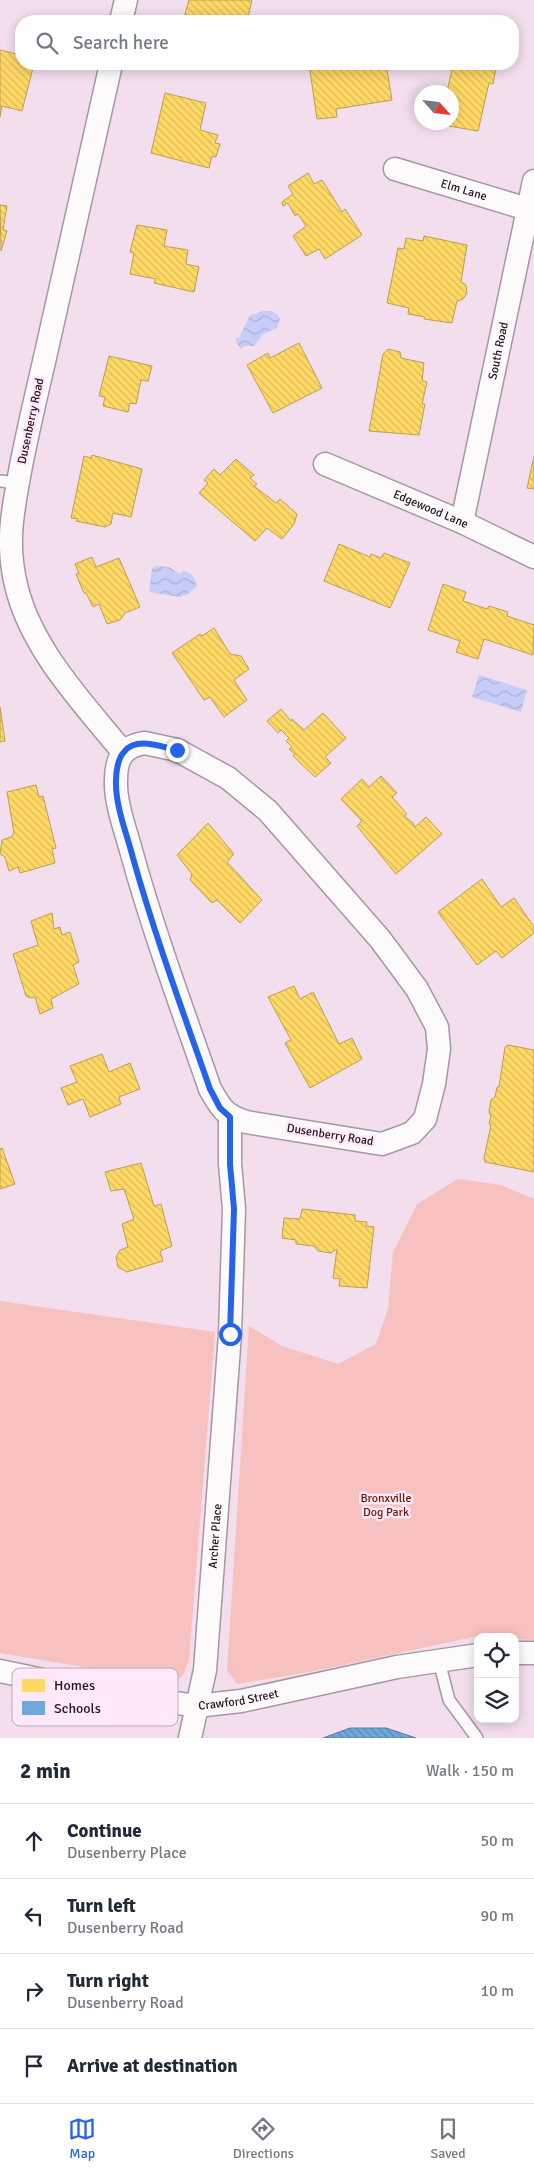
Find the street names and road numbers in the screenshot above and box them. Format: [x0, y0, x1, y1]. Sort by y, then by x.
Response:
street label: Elm Lane [439, 176, 489, 204]
street label: South Road [485, 321, 512, 381]
street label: Dusenberry Road [15, 377, 47, 465]
street label: Edgewood Lane [391, 486, 471, 531]
street label: Dusenberry Road [286, 1121, 374, 1149]
street label: Archer Place [205, 1503, 225, 1569]
street label: Crawford Street [197, 1686, 280, 1713]

